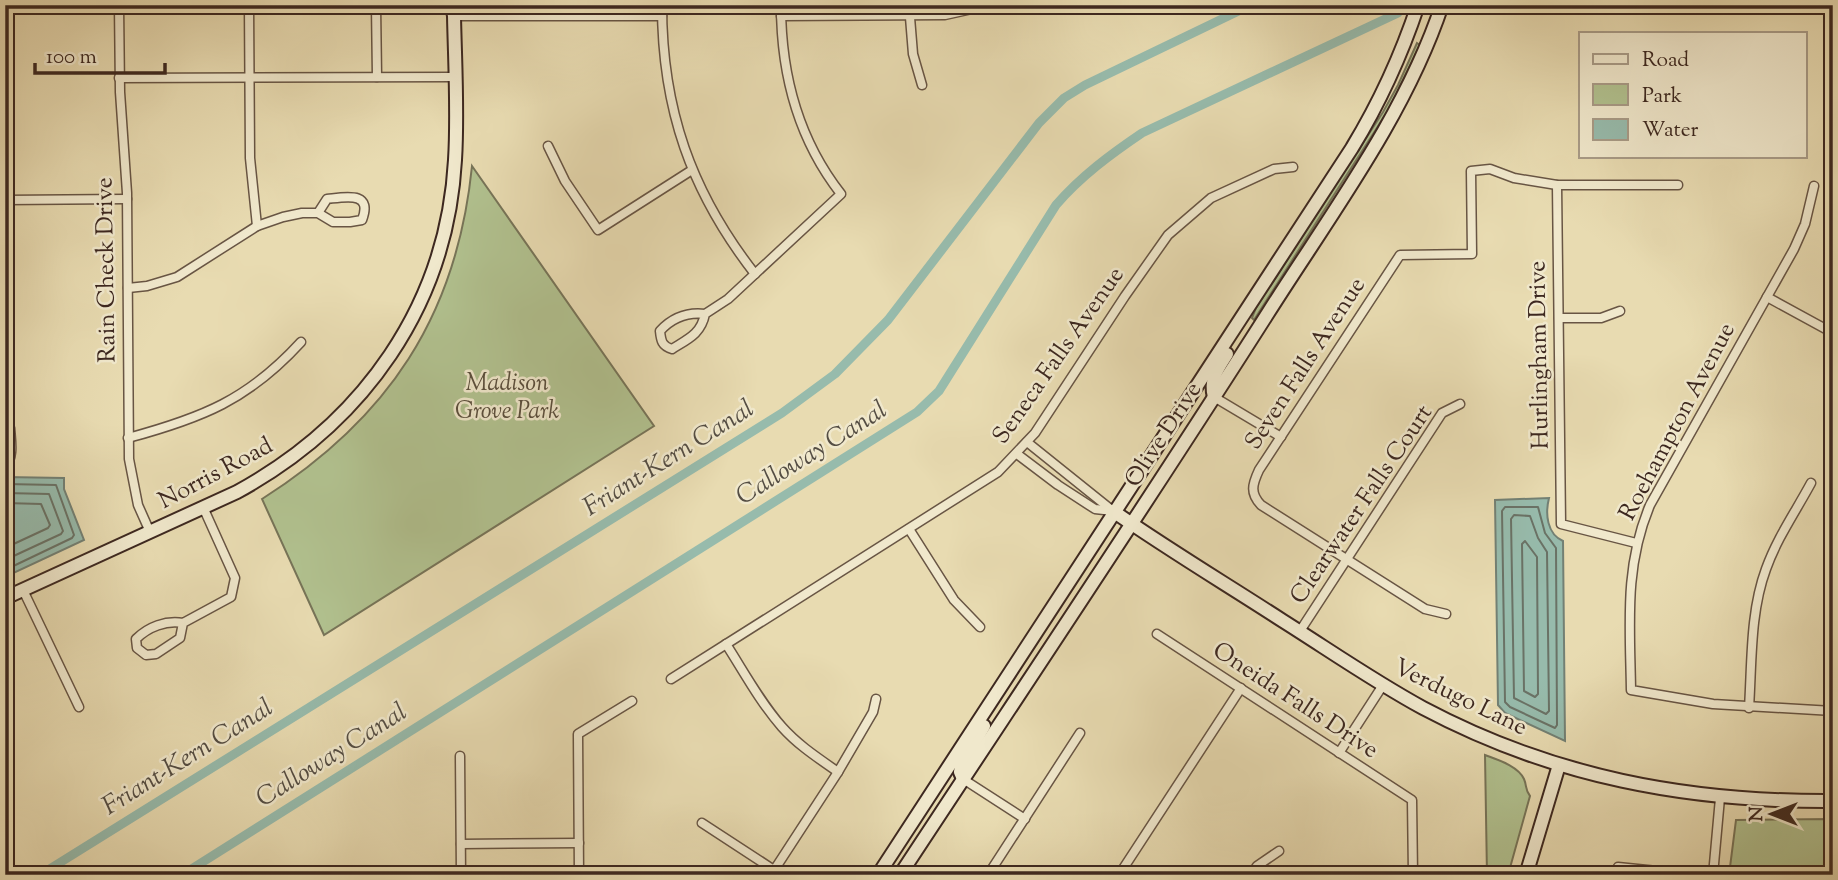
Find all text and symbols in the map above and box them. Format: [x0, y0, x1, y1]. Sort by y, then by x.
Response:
scale bar [35, 32, 164, 76]
legend [1579, 32, 1806, 158]
text: 100 m [46, 43, 97, 73]
text: Road [1642, 46, 1689, 76]
text: Park [1642, 82, 1683, 112]
text: Water [1642, 116, 1699, 146]
street label: Rain Check Drive [88, 177, 126, 363]
street label: Seneca Falls Avenue [985, 260, 1133, 452]
street label: Hurlingham Drive [1521, 260, 1559, 450]
street label: Seven Falls Avenue [1237, 271, 1375, 457]
street label: Roehampton Avenue [1611, 317, 1745, 527]
park label: Madison Grove Park [455, 367, 559, 429]
street label: Olive Drive [1117, 376, 1211, 494]
water label: Friant-Kern Canal [576, 391, 762, 526]
water label: Calloway Canal [729, 393, 895, 515]
street label: Clearwater Falls Court [1283, 399, 1441, 611]
street label: Norris Road [153, 429, 280, 518]
street label: Oneida Falls Drive [1205, 635, 1385, 767]
street label: Verdugo Lane [1387, 651, 1533, 745]
water label: Friant-Kern Canal [95, 690, 281, 825]
water label: Calloway Canal [249, 695, 415, 817]
north arrow [1736, 778, 1806, 848]
text: N [1744, 806, 1771, 822]

